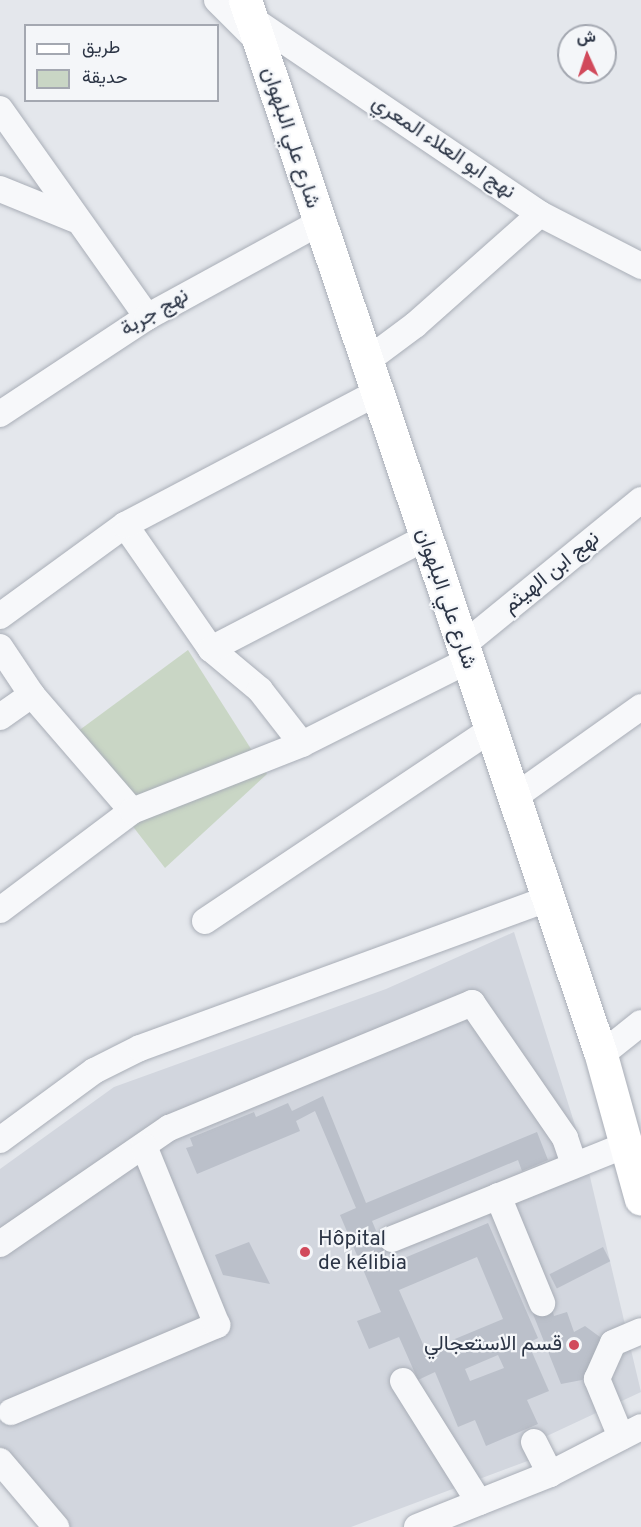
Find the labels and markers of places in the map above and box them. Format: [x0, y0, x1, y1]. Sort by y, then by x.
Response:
place label: Hôpital de kélibia [318, 1227, 407, 1277]
marker: Hôpital de kélibia [296, 1243, 314, 1261]
place label: قسم الاستعجالي [424, 1332, 562, 1358]
marker: قسم الاستعجالي [567, 1338, 581, 1352]

